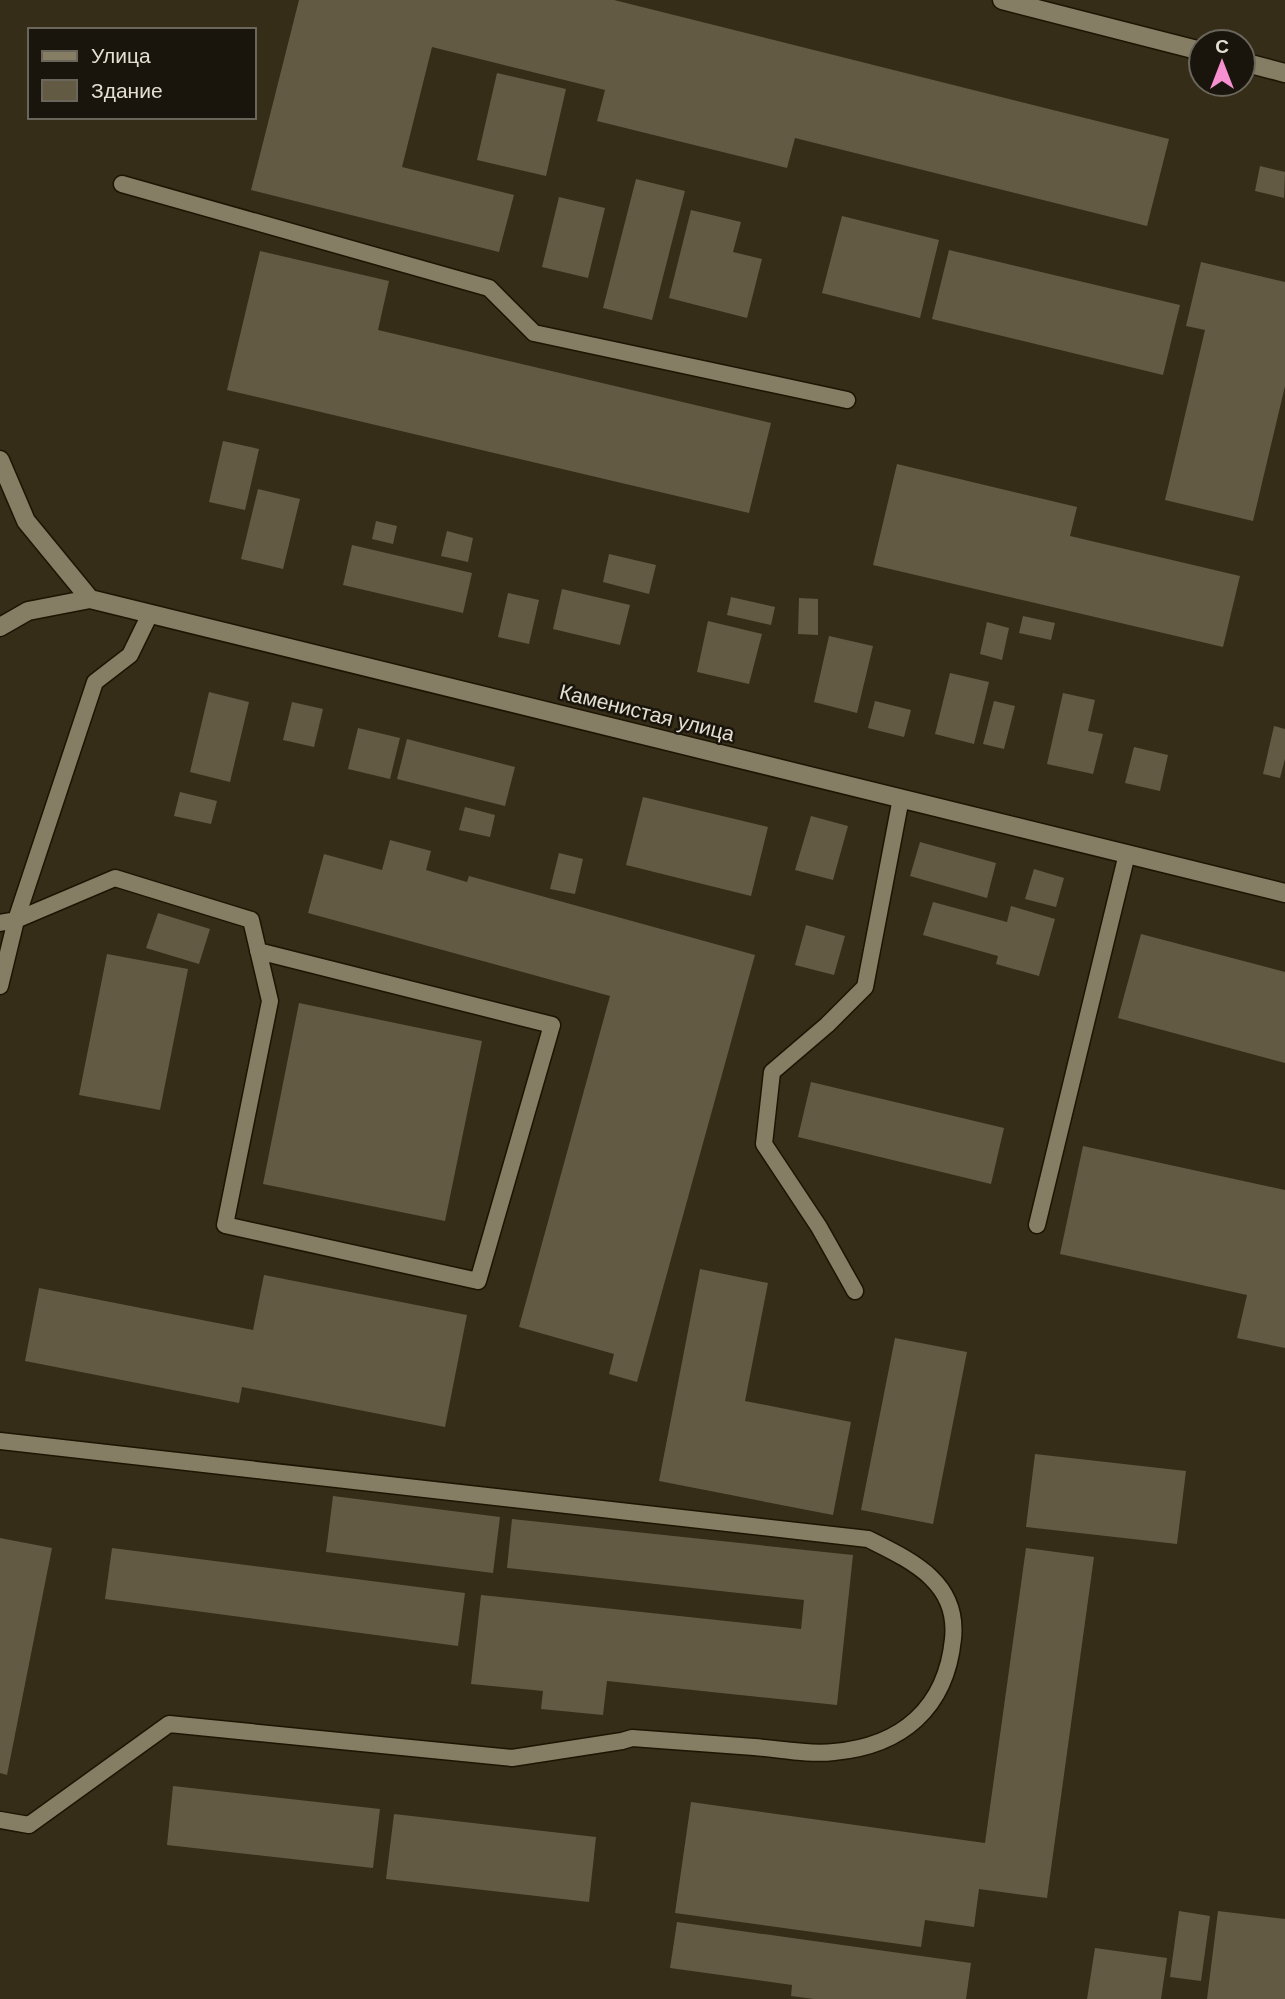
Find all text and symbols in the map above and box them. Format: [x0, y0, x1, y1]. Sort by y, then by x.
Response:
legend [28, 28, 256, 119]
north arrow [1187, 28, 1257, 98]
text: С [1215, 34, 1229, 59]
text: Улица [91, 42, 151, 70]
text: Здание [91, 77, 163, 105]
street label: Каменистая улица [556, 678, 738, 748]

